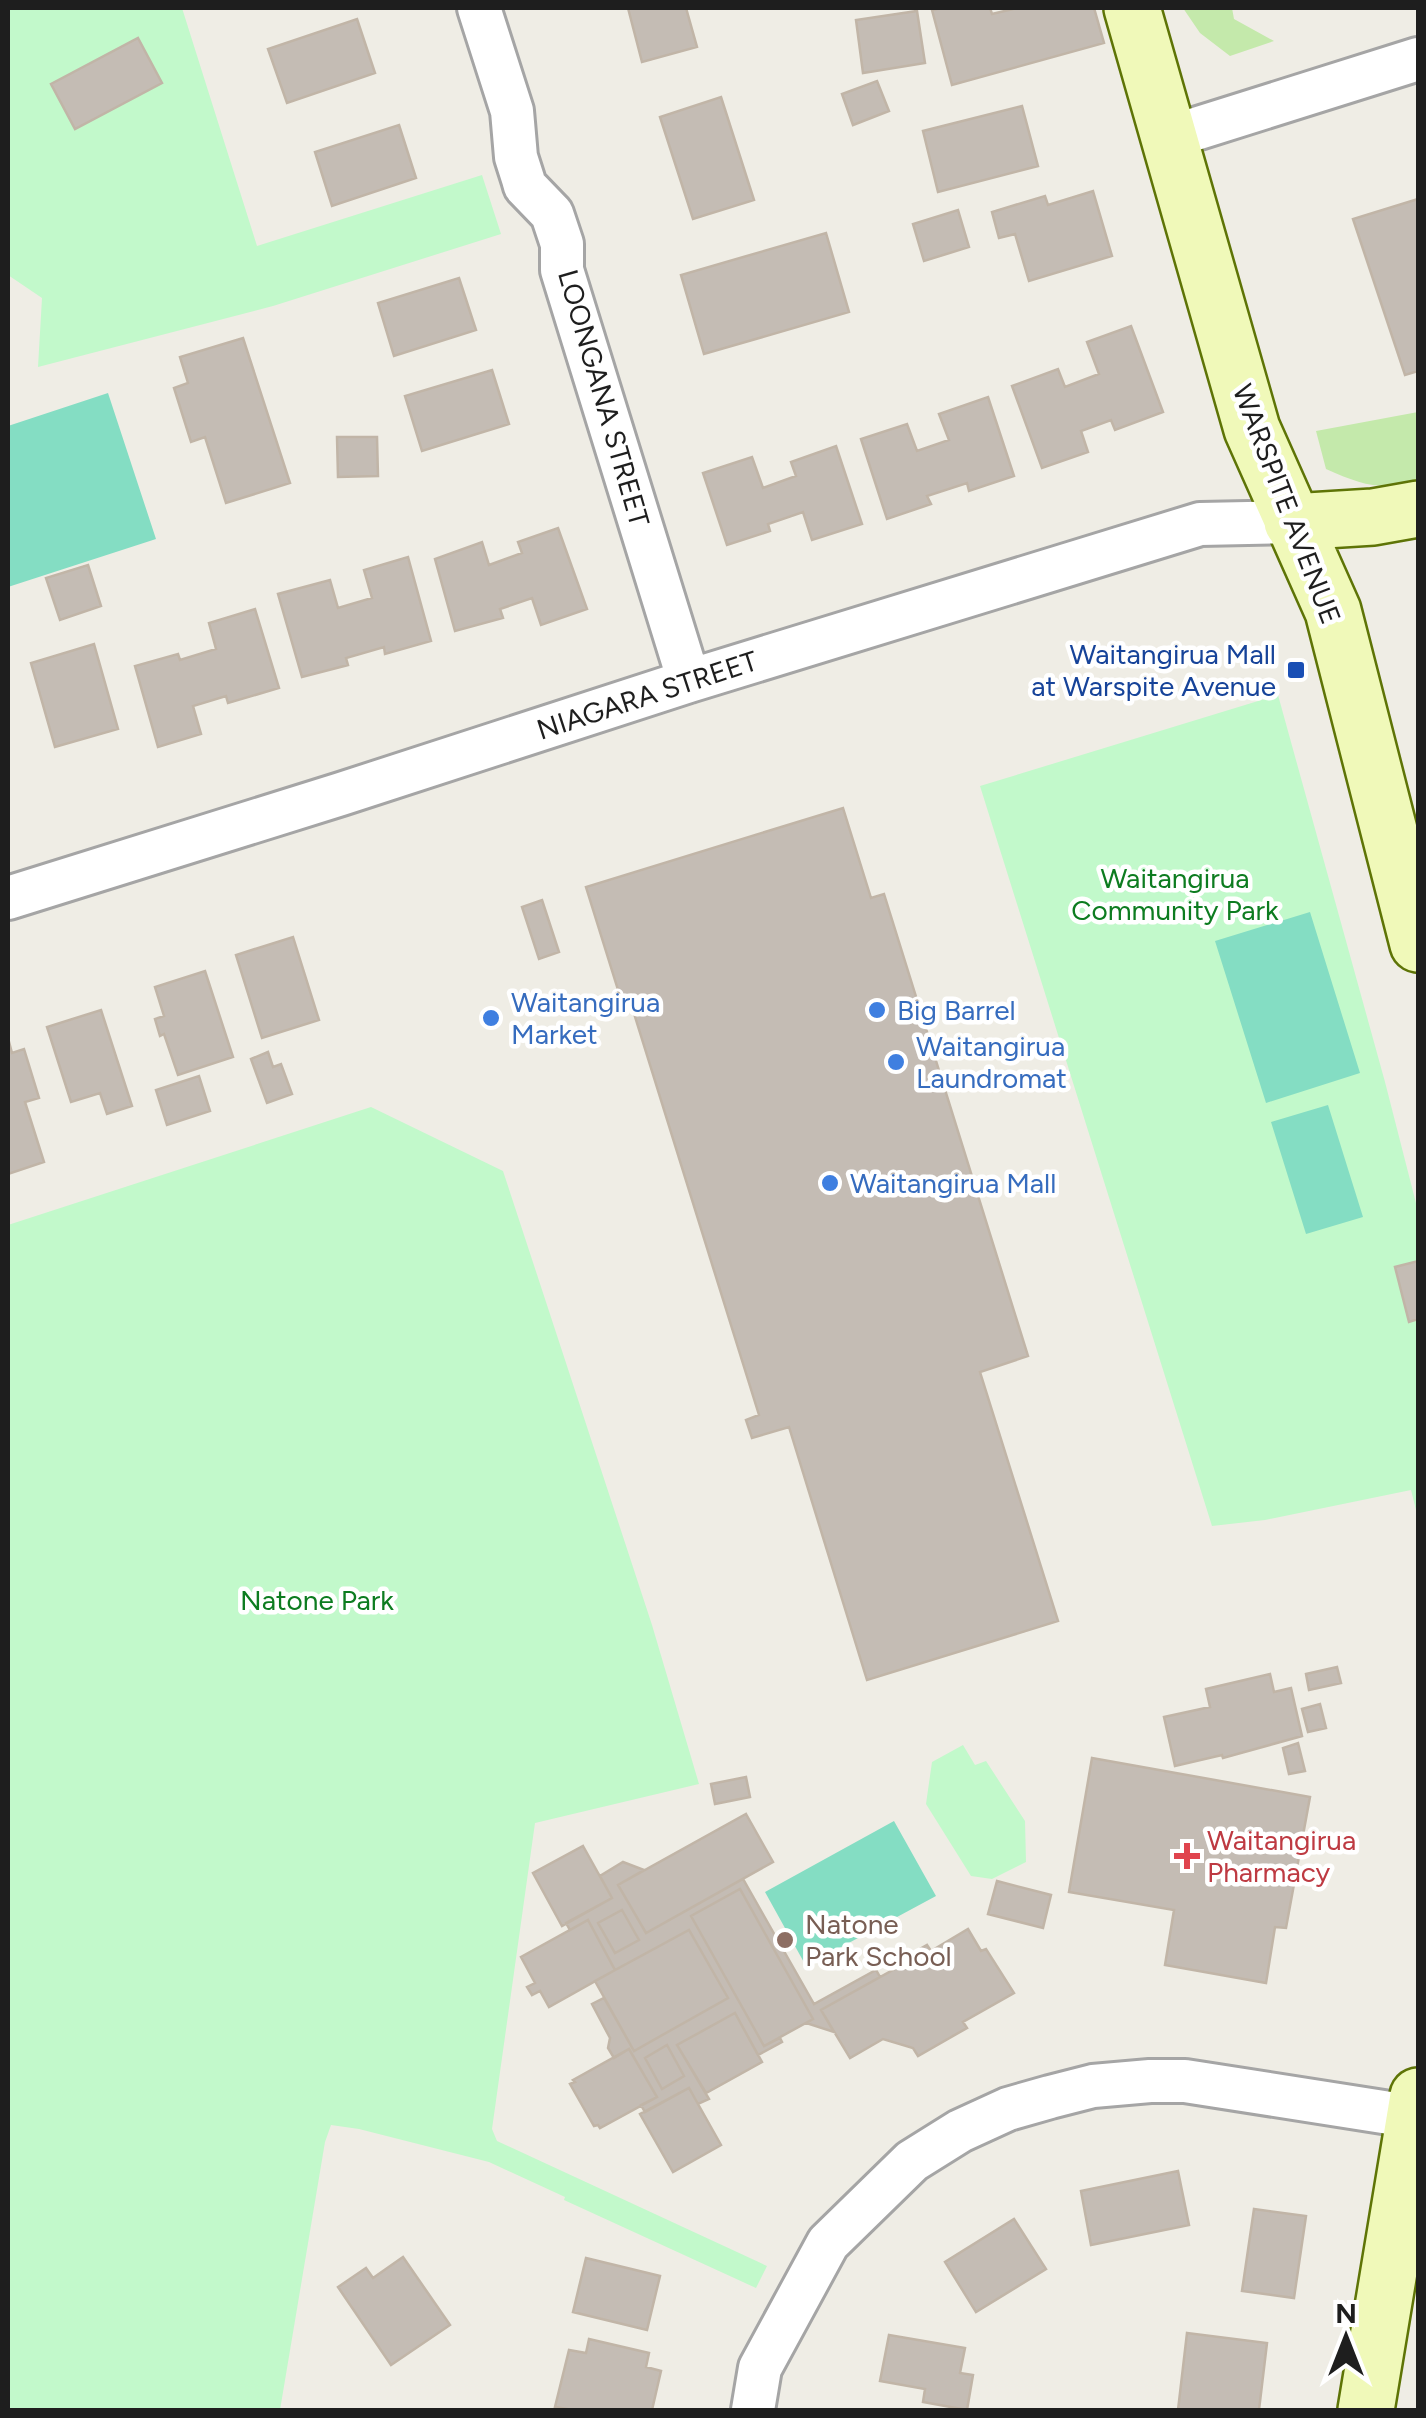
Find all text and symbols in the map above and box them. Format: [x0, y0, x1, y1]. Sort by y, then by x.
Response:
street label: LOONGANA STREET [551, 266, 657, 531]
street label: WARSPITE AVENUE [1226, 379, 1348, 629]
place label: Waitangirua Mall at Warspite Avenue [1031, 637, 1276, 703]
street label: NIAGARA STREET [532, 643, 762, 747]
marker: Waitangirua Mall at Warspite Avenue [1285, 659, 1307, 681]
park label: Waitangirua Community Park [1071, 861, 1279, 927]
place label: Waitangirua Market [511, 985, 660, 1051]
place label: Big Barrel [897, 993, 1016, 1027]
marker: Big Barrel [866, 999, 888, 1021]
marker: Waitangirua Market [480, 1007, 502, 1029]
place label: Waitangirua Laundromat [916, 1029, 1067, 1095]
marker: Waitangirua Laundromat [885, 1051, 907, 1073]
place label: Waitangirua Mall [850, 1166, 1056, 1200]
marker: Waitangirua Mall [819, 1172, 841, 1194]
park label: Natone Park [240, 1583, 394, 1617]
place label: Waitangirua Pharmacy [1207, 1823, 1356, 1889]
marker: Waitangirua Pharmacy [1176, 1845, 1198, 1867]
place label: Natone Park School [805, 1907, 952, 1973]
marker: Natone Park School [774, 1929, 796, 1951]
north arrow [1296, 2288, 1396, 2388]
text: N [1335, 2296, 1357, 2330]

